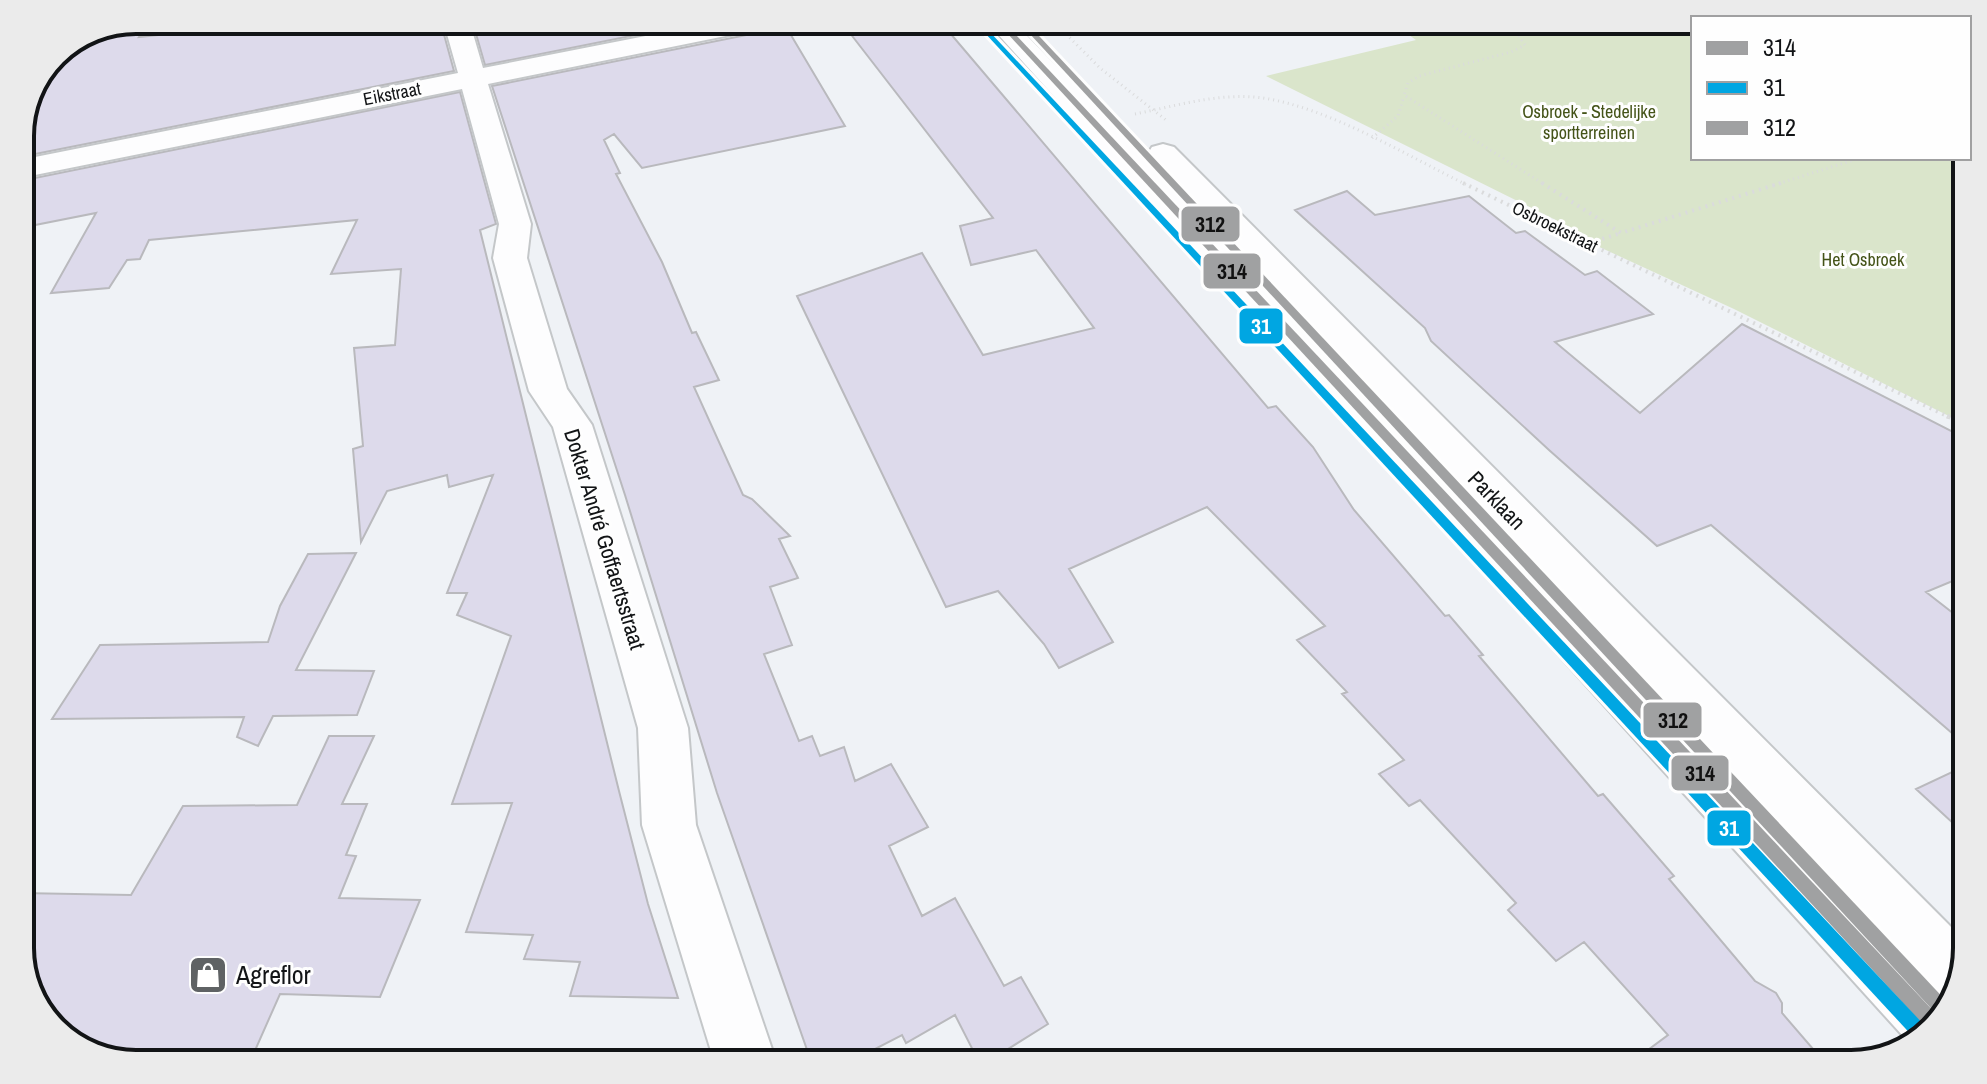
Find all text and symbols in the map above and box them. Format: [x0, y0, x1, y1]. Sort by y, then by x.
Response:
legend [1691, 16, 1971, 160]
text: 314 [1763, 31, 1796, 63]
text: 31 [1763, 71, 1785, 103]
street label: Eikstraat [361, 76, 423, 111]
park label: Osbroek - Stedelijke sportterreinen [1522, 99, 1656, 145]
text: 312 [1763, 111, 1796, 143]
street label: Osbroekstraat [1508, 195, 1602, 258]
line badge: 312 [1180, 205, 1241, 243]
text: 312 [1195, 209, 1225, 239]
park label: Het Osbroek [1822, 247, 1905, 272]
line badge: 314 [1202, 252, 1262, 290]
text: 314 [1217, 256, 1247, 286]
line badge: 31 [1238, 307, 1284, 345]
text: 31 [1251, 311, 1272, 341]
street label: Dokter André Goffaertsstraat [557, 425, 653, 653]
street label: Parklaan [1461, 464, 1533, 536]
line badge: 312 [1642, 701, 1703, 739]
text: 312 [1658, 705, 1688, 735]
line badge: 314 [1670, 754, 1730, 792]
text: 314 [1685, 758, 1715, 788]
line badge: 31 [1706, 809, 1752, 847]
text: 31 [1719, 813, 1740, 843]
shop icon: Agreflor [187, 954, 229, 996]
place label: Agreflor [235, 957, 311, 992]

